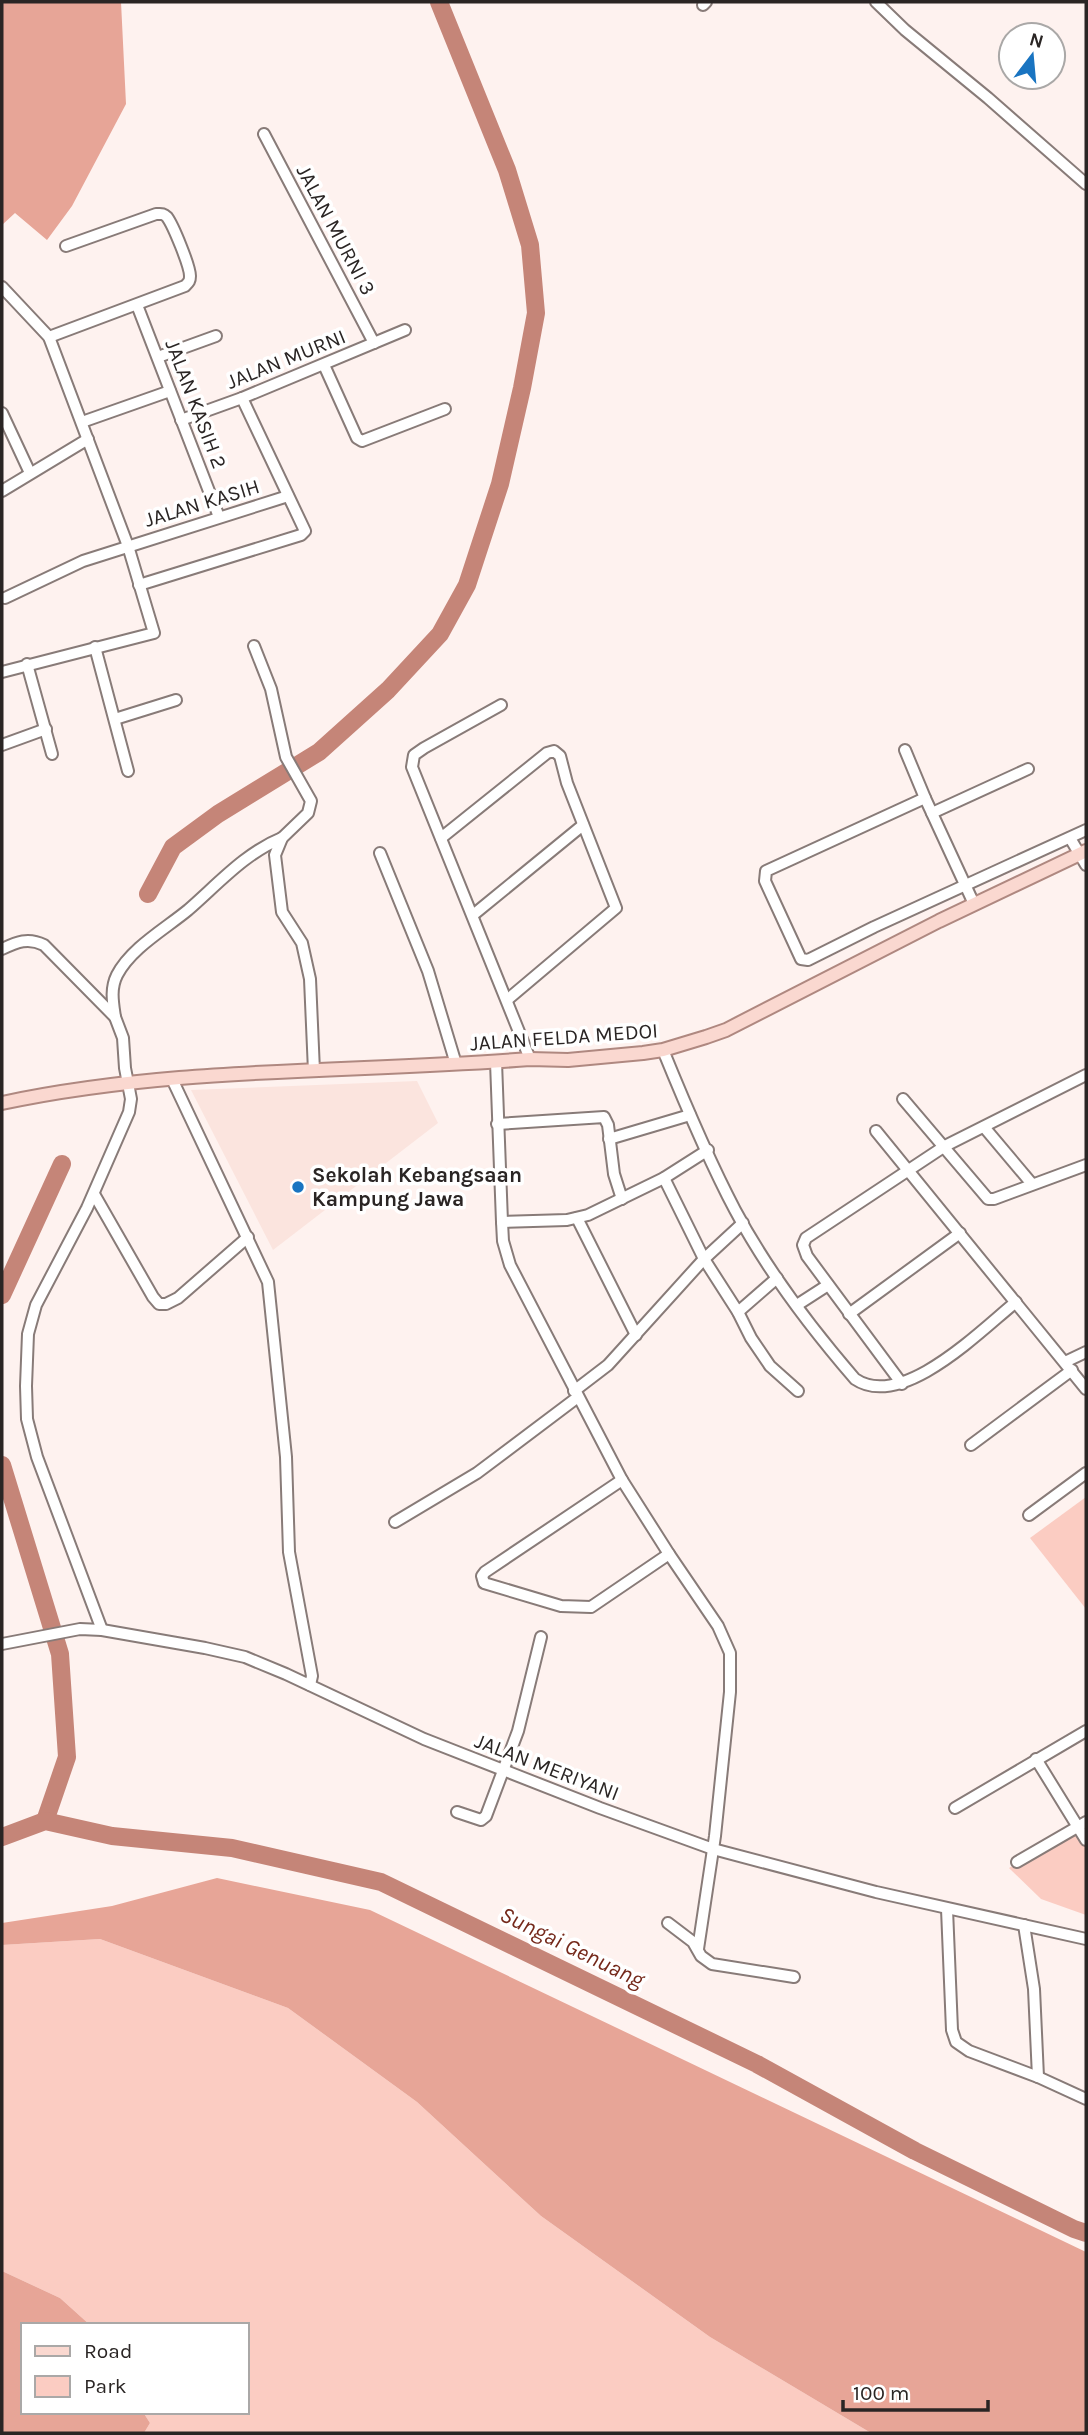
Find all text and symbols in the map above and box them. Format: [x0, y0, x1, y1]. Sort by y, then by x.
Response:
north arrow [997, 21, 1067, 91]
text: N [1027, 28, 1046, 53]
street label: JALAN MURNI 3 [292, 161, 380, 299]
street label: JALAN MURNI [223, 324, 349, 394]
street label: JALAN KASIH 2 [160, 336, 232, 472]
street label: JALAN KASIH [141, 474, 263, 532]
street label: JALAN FELDA MEDOI [469, 1018, 659, 1056]
place label: Sekolah Kebangsaan Kampung Jawa [312, 1163, 522, 1211]
marker: Sekolah Kebangsaan Kampung Jawa [290, 1179, 306, 1195]
street label: JALAN MERIYANI [472, 1728, 622, 1806]
water label: Sungai Genuang [496, 1901, 650, 1994]
legend [21, 2323, 248, 2414]
text: Road [84, 2339, 132, 2363]
scale bar [843, 2368, 988, 2412]
text: Park [84, 2374, 127, 2398]
text: 100 m [853, 2381, 910, 2405]

